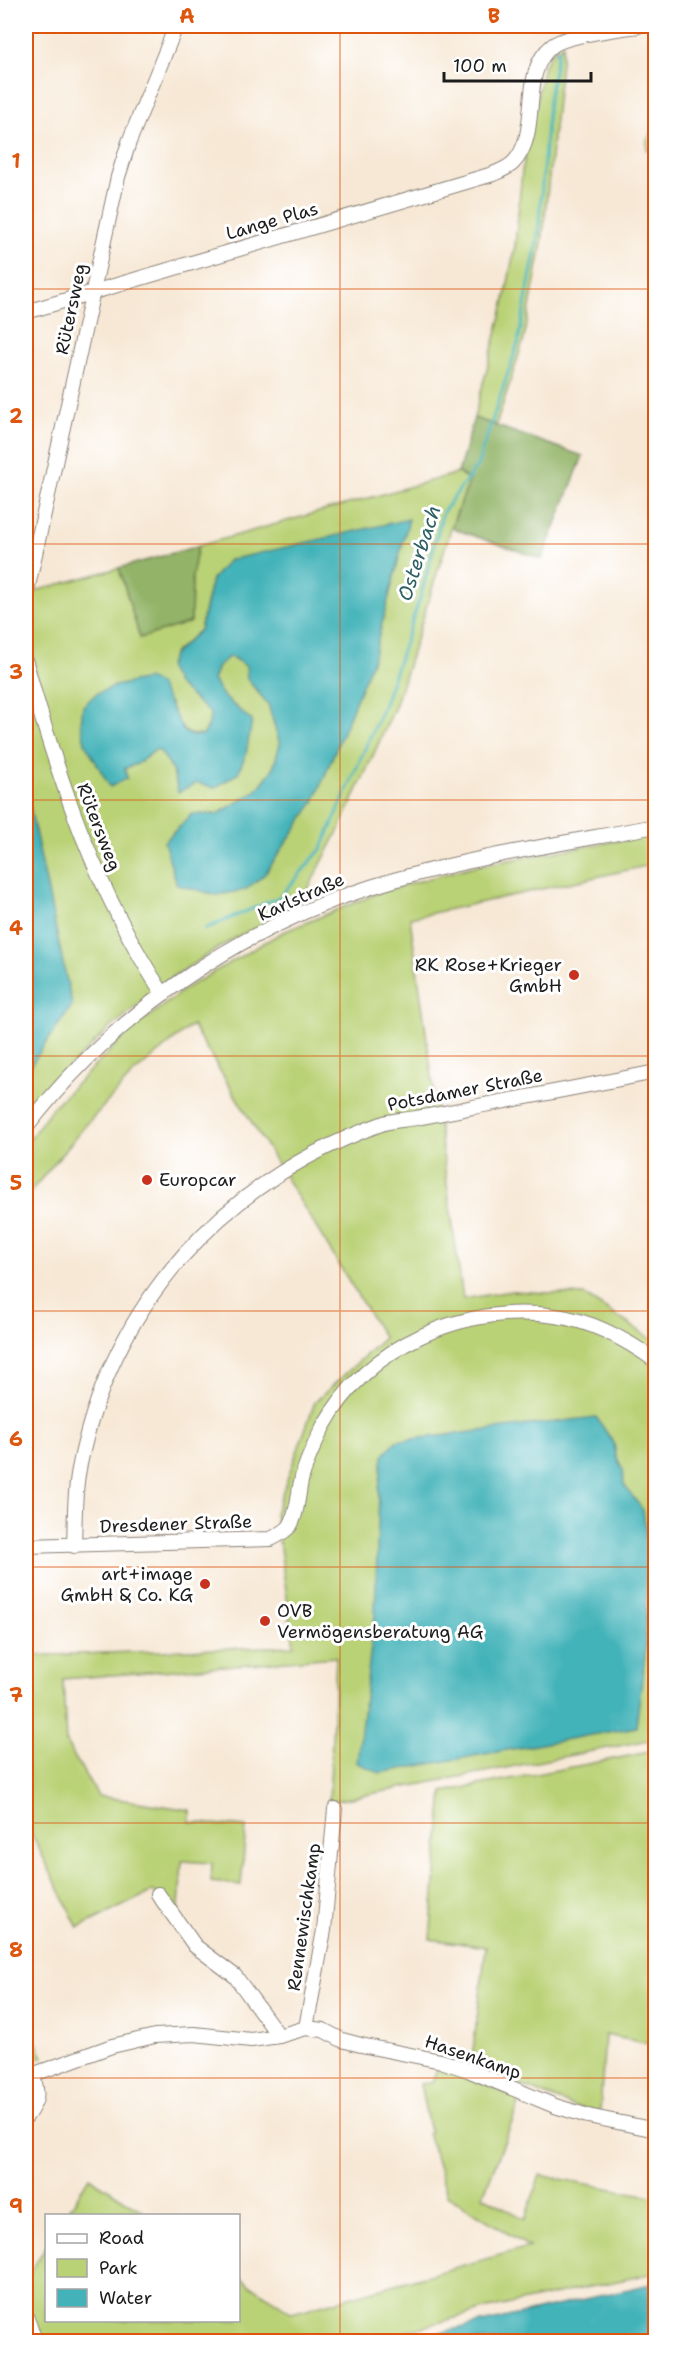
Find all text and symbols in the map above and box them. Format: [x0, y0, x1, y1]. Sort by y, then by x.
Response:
text: A [179, 3, 195, 29]
text: B [488, 3, 500, 29]
scale bar [444, 45, 591, 83]
text: 100 m [453, 54, 507, 78]
text: 1 [11, 148, 21, 174]
street label: Lange Plas [223, 196, 321, 246]
street label: Rütersweg [50, 261, 92, 357]
text: 2 [9, 403, 23, 429]
water label: Osterbach [391, 502, 447, 604]
text: 3 [9, 659, 23, 685]
street label: Rütersweg [71, 780, 127, 874]
street label: Karlstraße [254, 867, 348, 927]
text: 4 [9, 915, 23, 941]
place label: RK Rose+Krieger GmbH [415, 953, 562, 998]
marker: RK Rose+Krieger GmbH [567, 968, 581, 982]
street label: Potsdamer Straße [385, 1063, 545, 1117]
place label: Europcar [159, 1168, 237, 1192]
text: 5 [10, 1170, 22, 1196]
marker: Europcar [140, 1173, 154, 1187]
text: 6 [9, 1426, 23, 1452]
street label: Dresdener Straße [99, 1509, 253, 1539]
place label: art+image GmbH & Co. KG [60, 1562, 193, 1607]
marker: art+image GmbH & Co. KG [198, 1577, 212, 1591]
place label: OVB Vermögensberatung AG [277, 1599, 484, 1644]
marker: OVB Vermögensberatung AG [258, 1614, 272, 1628]
text: 7 [9, 1682, 23, 1708]
street label: Rennewischkamp [282, 1841, 326, 1993]
text: 8 [9, 1937, 23, 1963]
street label: Hasenkamp [422, 2029, 524, 2085]
text: 9 [9, 2193, 23, 2219]
legend [45, 2214, 240, 2322]
text: Road [99, 2226, 144, 2250]
text: Park [99, 2256, 138, 2280]
text: Water [99, 2286, 152, 2310]

